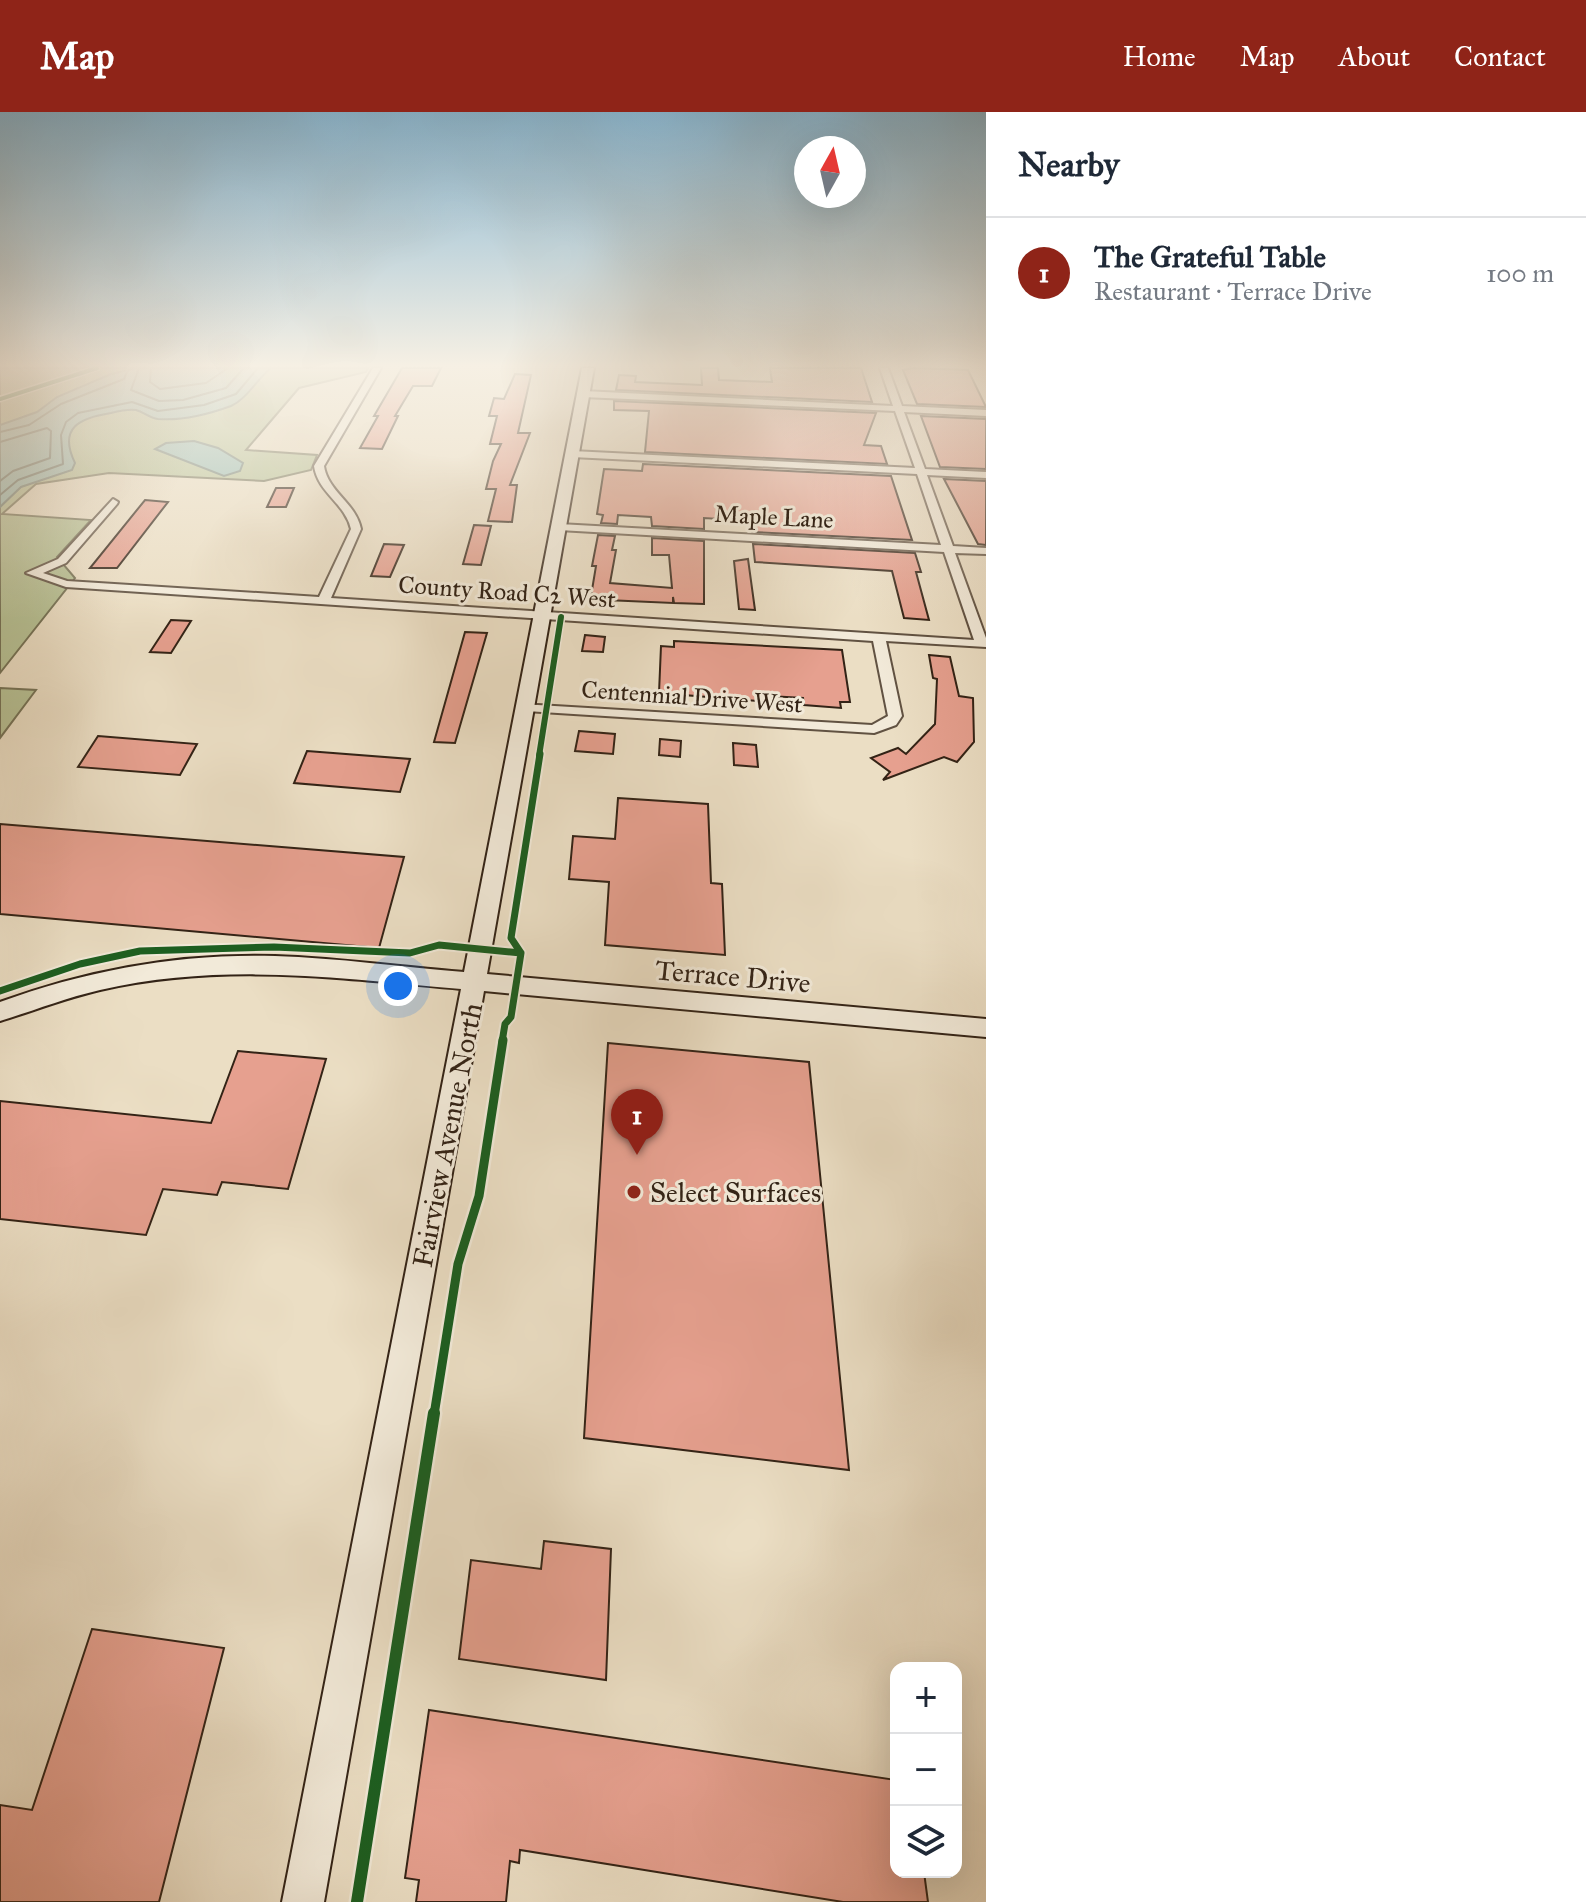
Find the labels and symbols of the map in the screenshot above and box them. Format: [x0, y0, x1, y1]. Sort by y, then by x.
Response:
north arrow [794, 136, 866, 208]
street label: Maple Lane [714, 499, 834, 535]
street label: County Road C2 West [397, 569, 617, 615]
street label: Centennial Drive West [580, 674, 804, 720]
street label: Terrace Drive [654, 952, 812, 1001]
your location [378, 966, 418, 1006]
street label: Fairview Avenue North [405, 999, 490, 1270]
pin: 1 [611, 1089, 663, 1155]
place label: Select Surfaces [650, 1175, 821, 1210]
marker: Select Surfaces [625, 1183, 643, 1201]

